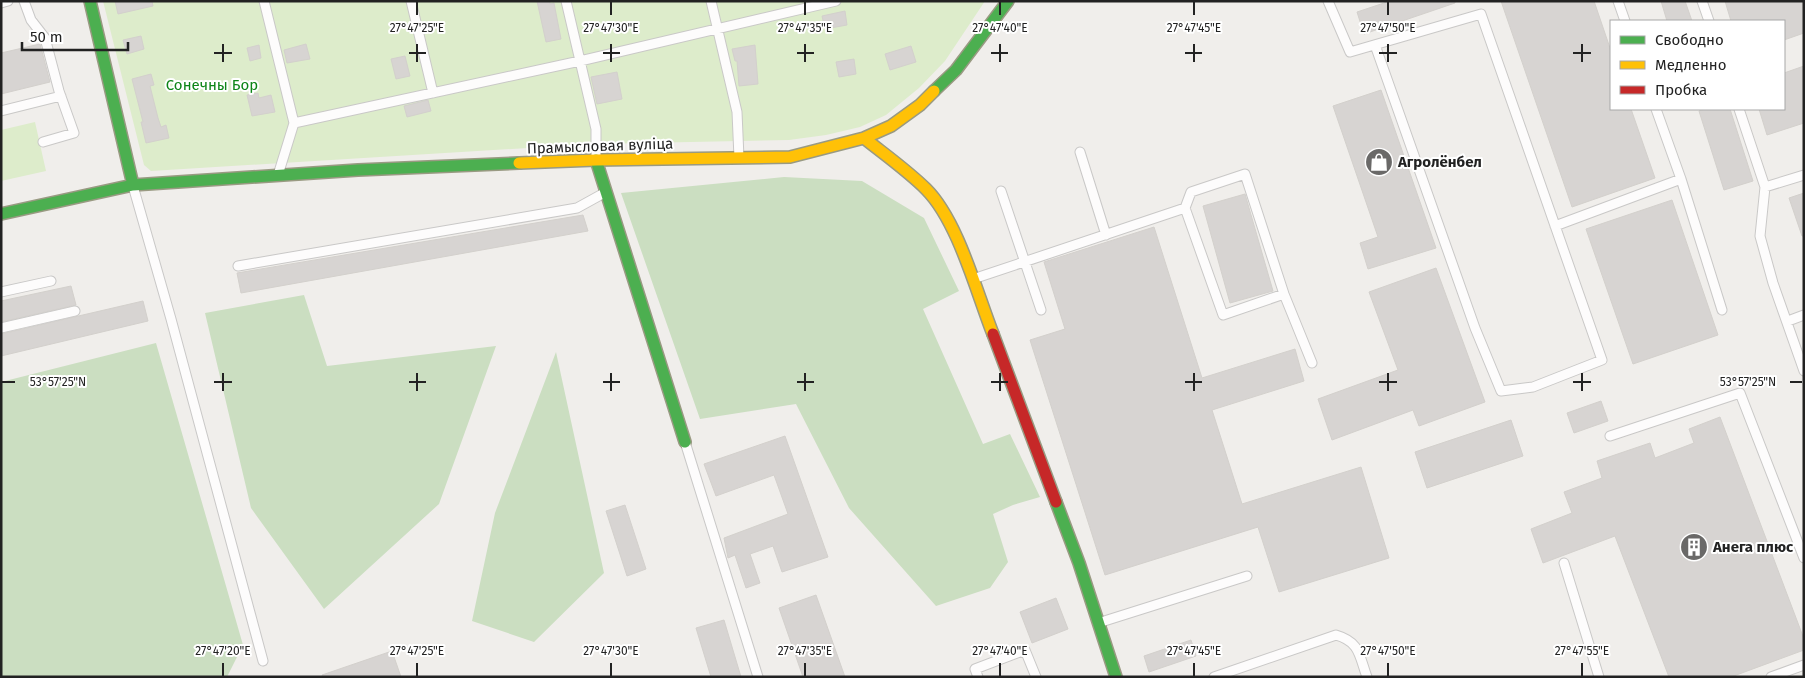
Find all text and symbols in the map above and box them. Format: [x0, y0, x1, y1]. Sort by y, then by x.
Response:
scale bar [22, 20, 129, 52]
legend [1610, 20, 1785, 110]
text: 27°47'25"E [390, 21, 444, 35]
text: 27°47'30"E [583, 21, 639, 35]
text: 27°47'35"E [778, 21, 832, 35]
text: 27°47'40"E [972, 21, 1028, 35]
text: 27°47'45"E [1167, 21, 1221, 35]
text: 27°47'50"E [1360, 21, 1416, 35]
text: 50 m [30, 28, 63, 46]
text: Свободно [1655, 31, 1724, 49]
text: Медленно [1655, 56, 1727, 74]
park label: Сонечны Бор [166, 76, 258, 94]
text: Пробка [1655, 81, 1707, 99]
street label: Прамысловая вуліца [526, 134, 674, 158]
shop icon: Агролёнбел [1364, 147, 1394, 177]
place label: Агролёнбел [1397, 153, 1482, 171]
text: 53°57'25"N [30, 375, 86, 389]
text: 53°57'25"N [1720, 375, 1776, 389]
building icon: Анега плюс [1679, 532, 1709, 562]
place label: Анега плюс [1712, 538, 1794, 556]
text: 27°47'20"E [195, 644, 251, 658]
text: 27°47'25"E [390, 644, 444, 658]
text: 27°47'30"E [583, 644, 639, 658]
text: 27°47'35"E [778, 644, 832, 658]
text: 27°47'40"E [972, 644, 1028, 658]
text: 27°47'45"E [1167, 644, 1221, 658]
text: 27°47'50"E [1360, 644, 1416, 658]
text: 27°47'55"E [1555, 644, 1609, 658]

